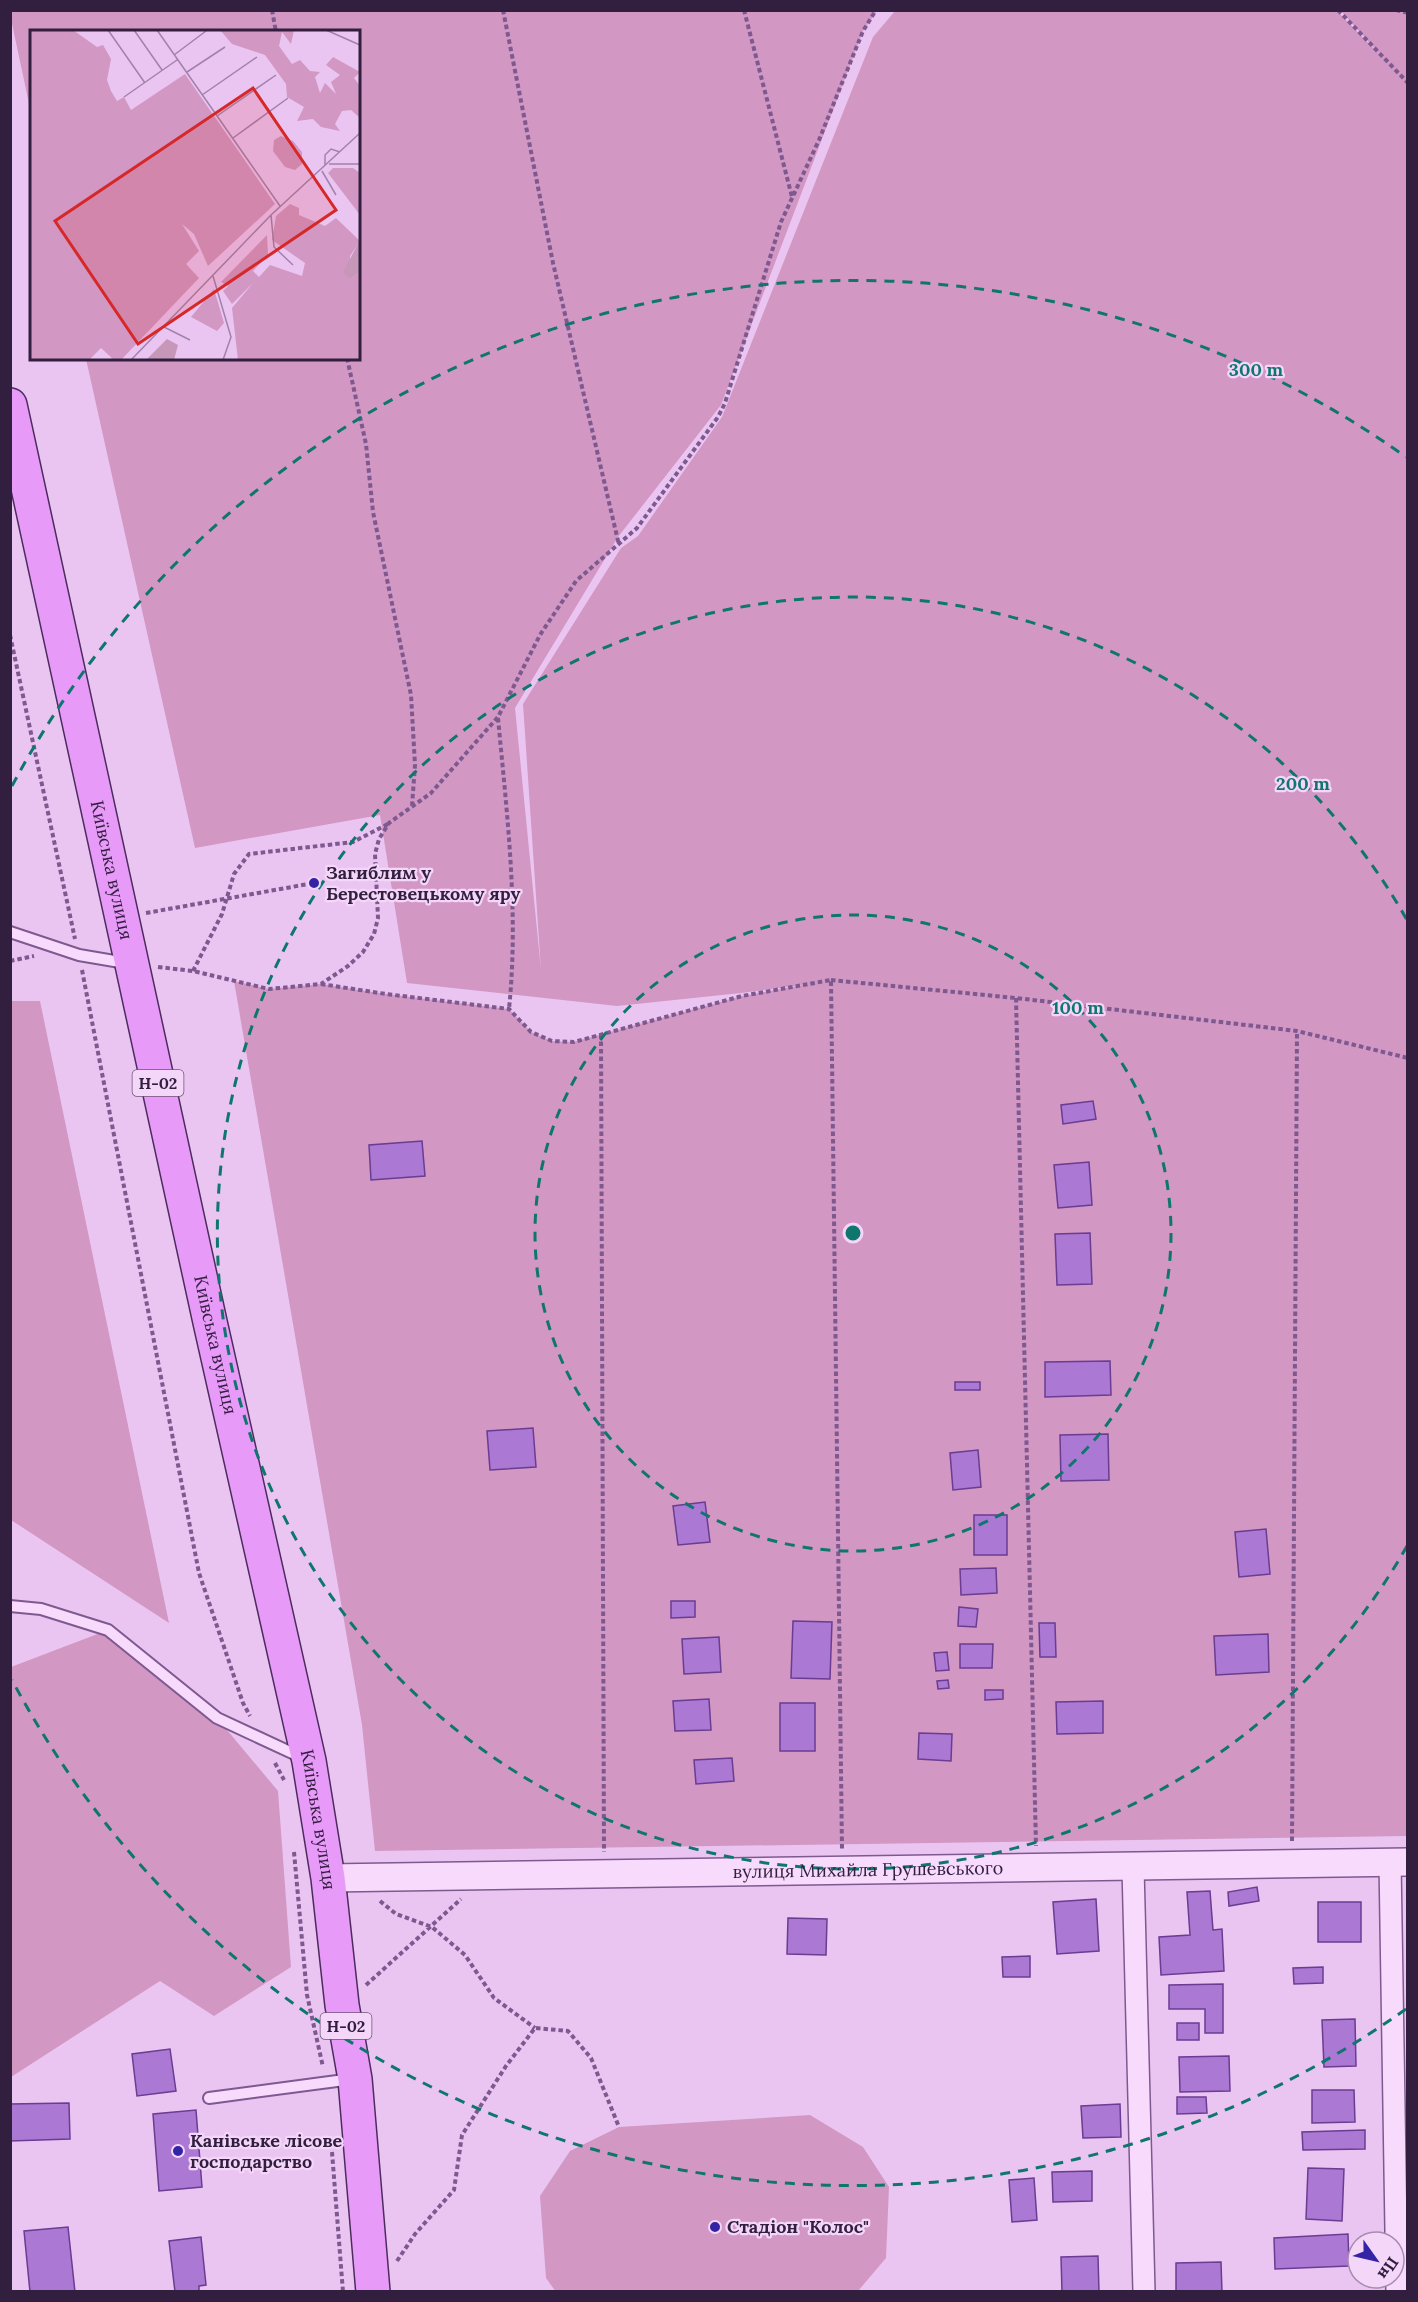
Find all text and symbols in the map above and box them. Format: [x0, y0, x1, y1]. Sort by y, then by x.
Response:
inset map [30, 30, 360, 360]
text: 300 m [1229, 358, 1284, 381]
text: 200 m [1276, 772, 1330, 795]
street label: Київська вулиця [86, 798, 138, 942]
place label: Загиблим у Берестовецькому яру [326, 861, 520, 905]
marker: Загиблим у Берестовецькому яру [307, 876, 321, 890]
text: 100 m [1052, 996, 1104, 1019]
road number: Н-02 [132, 1070, 184, 1096]
centre of rings [843, 1223, 863, 1243]
street label: Київська вулиця [189, 1273, 243, 1417]
street label: Київська вулиця [296, 1747, 341, 1891]
street label: вулиця Михайла Грушевського [733, 1856, 1003, 1883]
road number: Н-02 [320, 2013, 372, 2039]
place label: Канівське лісове господарство [190, 2129, 343, 2173]
marker: Канівське лісове господарство [171, 2144, 185, 2158]
place label: Стадіон "Колос" [727, 2215, 869, 2238]
marker: Стадіон "Колос" [708, 2220, 722, 2234]
north arrow [1346, 2230, 1406, 2290]
text: Пн [1374, 2253, 1403, 2284]

